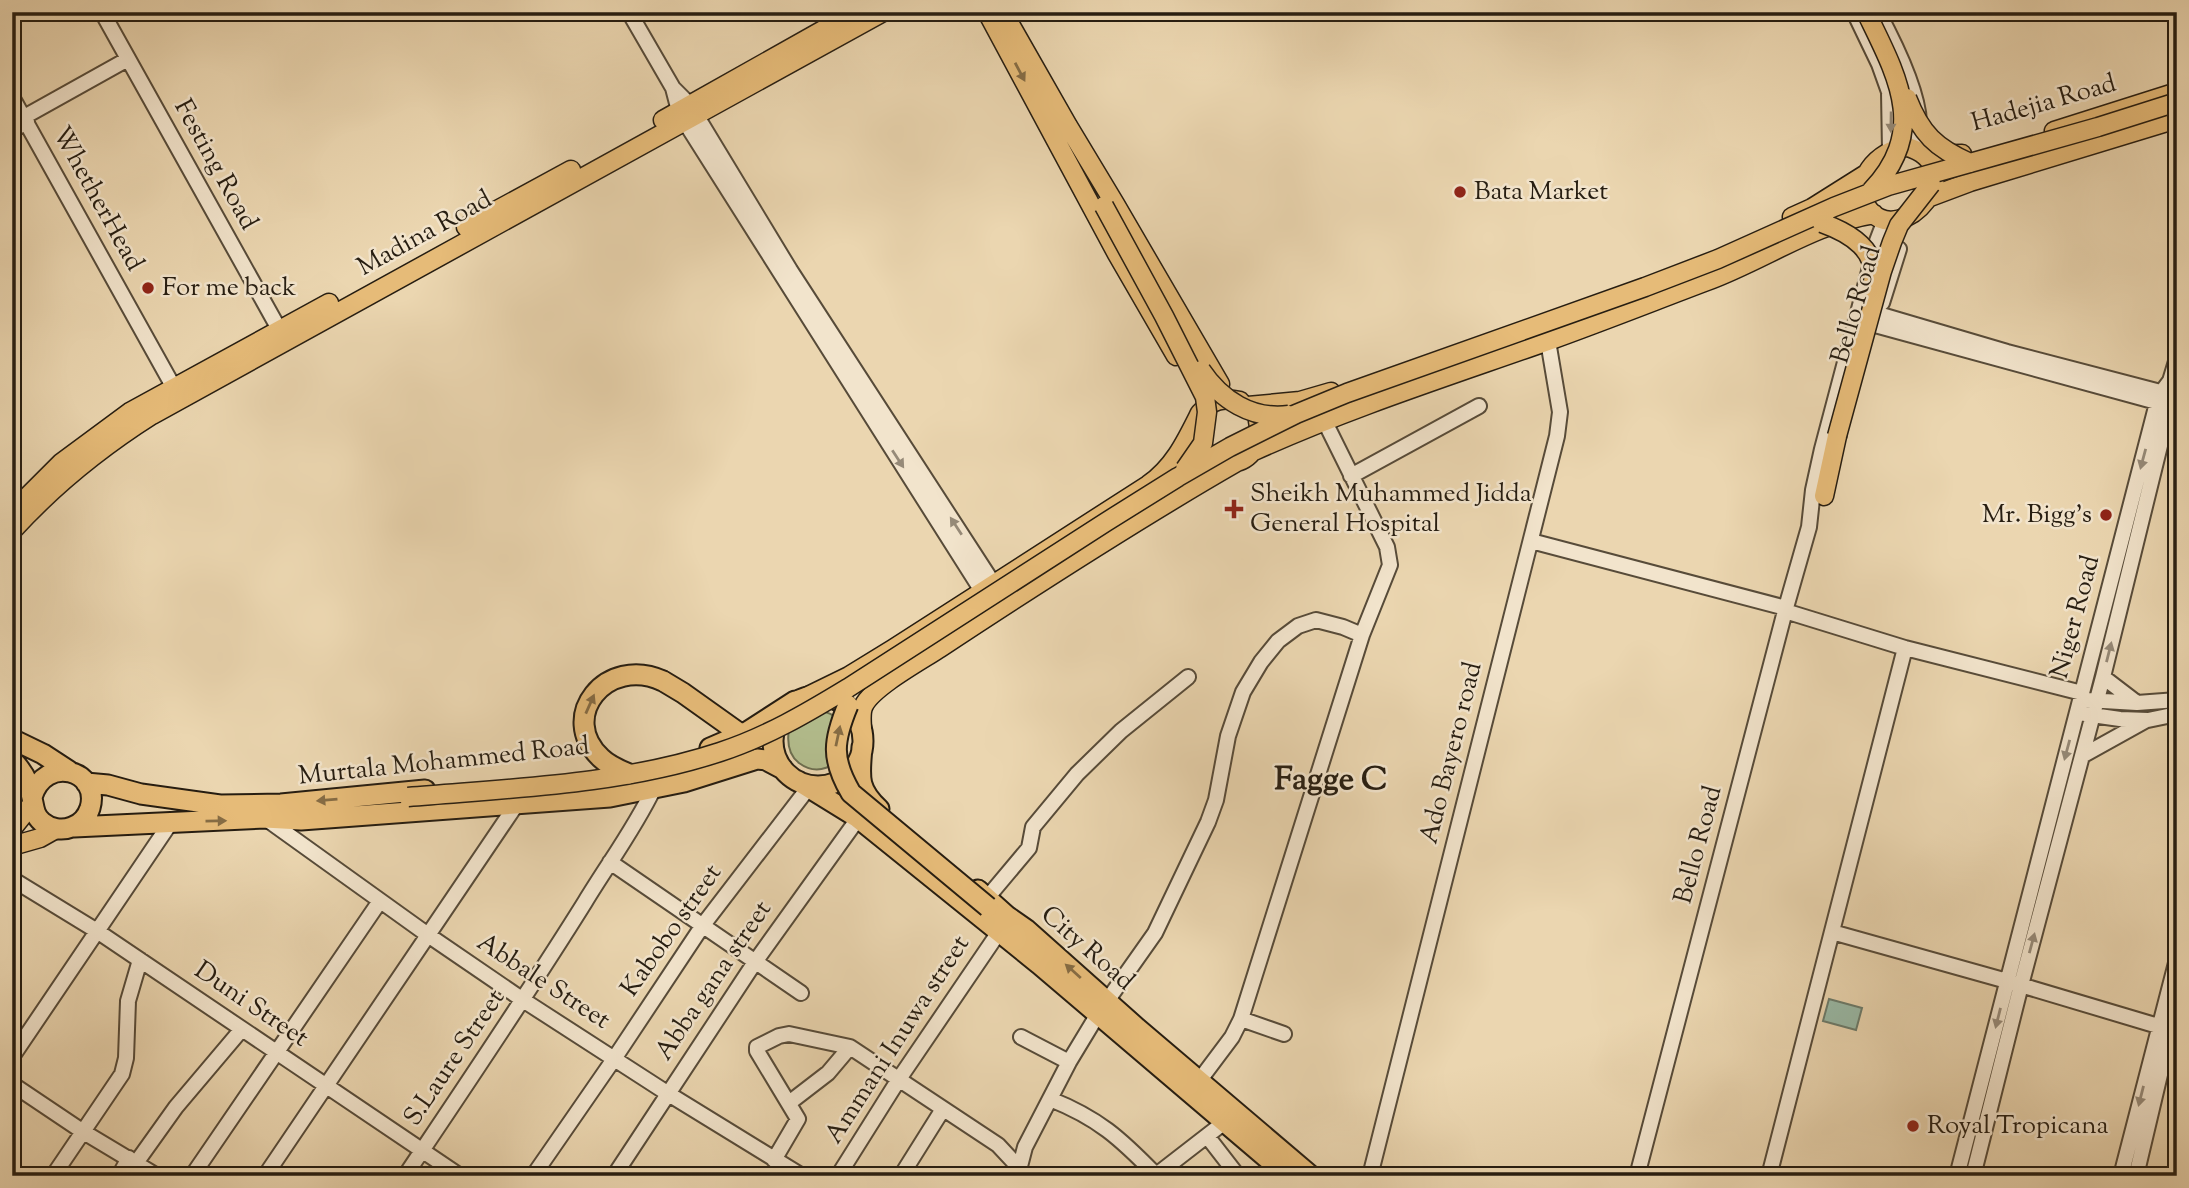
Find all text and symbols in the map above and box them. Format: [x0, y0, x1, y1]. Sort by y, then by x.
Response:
one-way arrow [1013, 63, 1025, 83]
street label: Hadejia Road [1967, 66, 2121, 142]
street label: Festing Road [164, 93, 266, 237]
one-way arrow [1885, 111, 1896, 133]
street label: WhetherHead [42, 120, 152, 278]
place label: Bata Market [1474, 174, 1608, 211]
street label: Madina Road [351, 182, 499, 286]
marker: Bata Market [1452, 184, 1468, 200]
street label: Bello Road [1823, 242, 1892, 368]
place label: For me back [162, 270, 296, 307]
marker: For me back [140, 280, 156, 296]
one-way arrow [2137, 448, 2148, 470]
one-way arrow [892, 449, 905, 469]
place label: Sheikh Muhammed Jidda General Hospital [1250, 476, 1532, 543]
place label: Mr. Bigg's [1982, 497, 2092, 534]
marker: Sheikh Muhammed Jidda General Hospital [1224, 499, 1244, 519]
marker: Mr. Bigg's [2098, 507, 2114, 523]
one-way arrow [950, 517, 963, 536]
street label: Niger Road [2042, 551, 2110, 683]
one-way arrow [2104, 641, 2115, 663]
street label: Ado Bayero road [1412, 658, 1493, 848]
one-way arrow [584, 694, 596, 714]
one-way arrow [832, 725, 843, 747]
street label: Murtala Mohammed Road [297, 728, 592, 796]
one-way arrow [2061, 739, 2072, 761]
district label: Fagge C [1274, 757, 1388, 805]
street label: Bello Road [1665, 782, 1733, 908]
one-way arrow [316, 795, 338, 806]
one-way arrow [205, 815, 227, 827]
street label: Kabobo street [613, 857, 732, 1005]
street label: Abba gana street [647, 893, 781, 1068]
street label: City Road [1032, 898, 1142, 1000]
street label: Abbale Street [469, 925, 617, 1039]
street label: Ammani Inuwa street [817, 928, 979, 1151]
one-way arrow [2027, 932, 2038, 954]
street label: Duni Street [186, 953, 316, 1057]
one-way arrow [1065, 964, 1082, 980]
street label: S.Laure Street [395, 982, 515, 1134]
one-way arrow [1992, 1007, 2003, 1029]
one-way arrow [2135, 1085, 2146, 1107]
place label: Royal Tropicana [1927, 1108, 2109, 1145]
marker: Royal Tropicana [1905, 1118, 1921, 1134]

